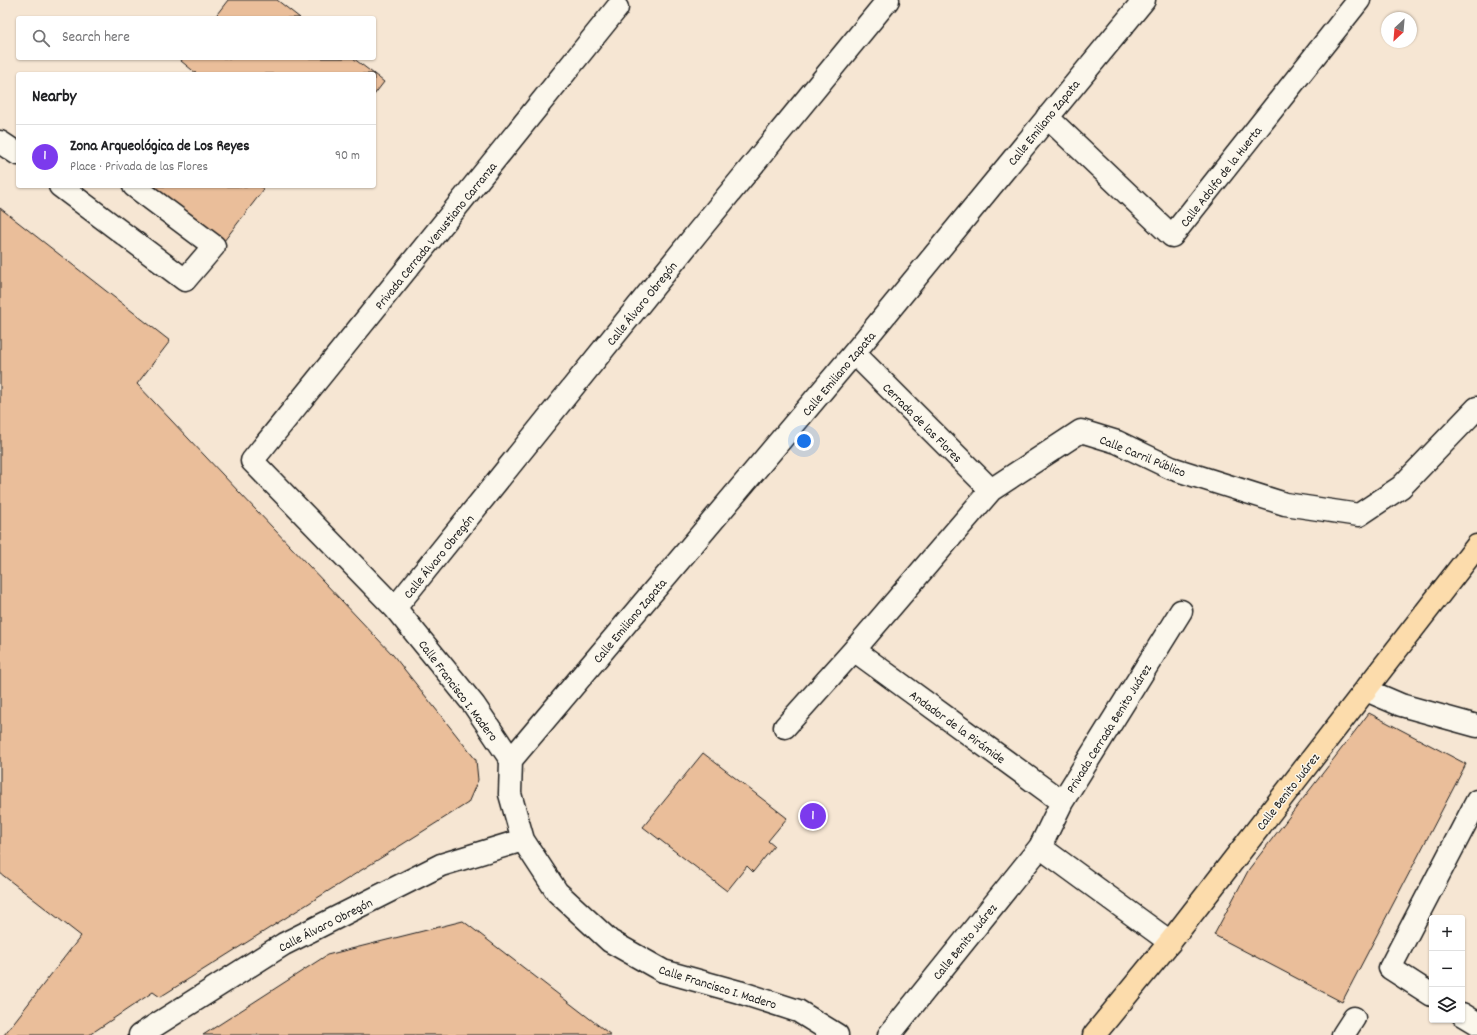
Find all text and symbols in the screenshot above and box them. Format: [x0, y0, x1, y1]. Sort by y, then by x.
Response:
north arrow [1381, 12, 1417, 48]
search box [16, 16, 376, 60]
icon: search [30, 27, 52, 49]
text: Search here [62, 27, 130, 49]
street label: Calle Emiliano Zapata [1004, 76, 1086, 171]
text: Nearby [32, 86, 76, 110]
street label: Calle Adolfo de la Huerta [1176, 122, 1268, 232]
text: Zona Arqueológica de Los Reyes [70, 136, 249, 158]
text: 1 [44, 147, 46, 166]
text: 90 m [335, 147, 360, 166]
text: Place · Privada de las Flores [70, 158, 208, 177]
street label: Privada Cerrada Venustiano Carranza [371, 158, 503, 315]
street label: Calle Álvaro Obregón [603, 258, 683, 351]
street label: Calle Emiliano Zapata [799, 327, 882, 421]
street label: Cerrada de las Flores [877, 380, 965, 468]
your location [794, 431, 814, 451]
street label: Calle Carril Público [1096, 431, 1188, 483]
street label: Calle Álvaro Obregón [400, 511, 480, 604]
street label: Calle Emiliano Zapata [590, 574, 673, 668]
street label: Calle Francisco I. Madero [413, 637, 502, 746]
street label: Privada Cerrada Benito Juárez [1063, 661, 1158, 798]
street label: Andador de la Pirámide [905, 687, 1009, 770]
street label: Calle Benito Juárez [1253, 750, 1325, 835]
pin: 1 [800, 801, 826, 831]
street label: Calle Álvaro Obregón [276, 894, 377, 958]
street label: Calle Benito Juárez [929, 900, 1003, 985]
map controls [1429, 915, 1465, 1023]
button: + [1429, 915, 1465, 951]
button: − [1429, 951, 1465, 987]
street label: Calle Francisco I. Madero [656, 961, 779, 1015]
button: layers [1429, 987, 1465, 1023]

